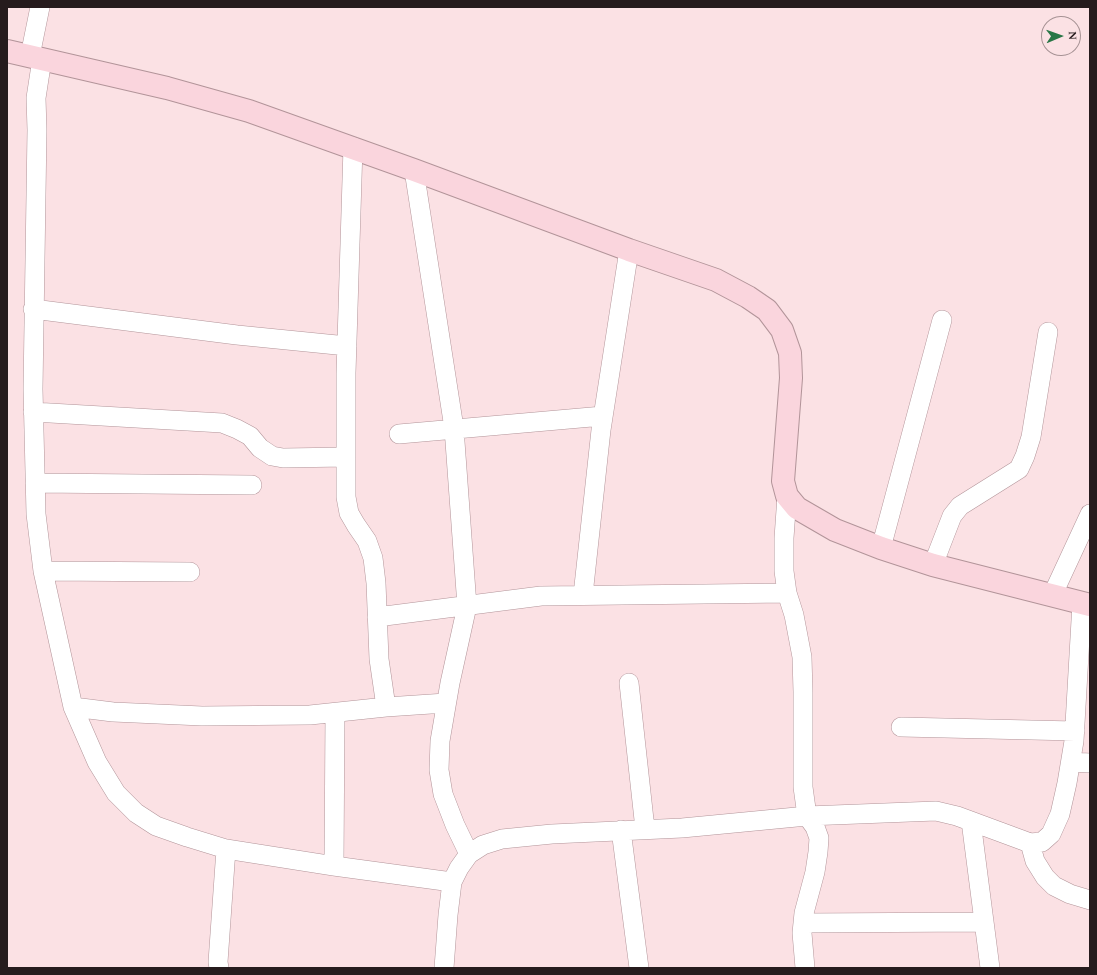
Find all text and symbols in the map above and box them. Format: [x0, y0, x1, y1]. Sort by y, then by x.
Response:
north arrow [1041, 16, 1081, 56]
text: N [1064, 31, 1081, 40]

